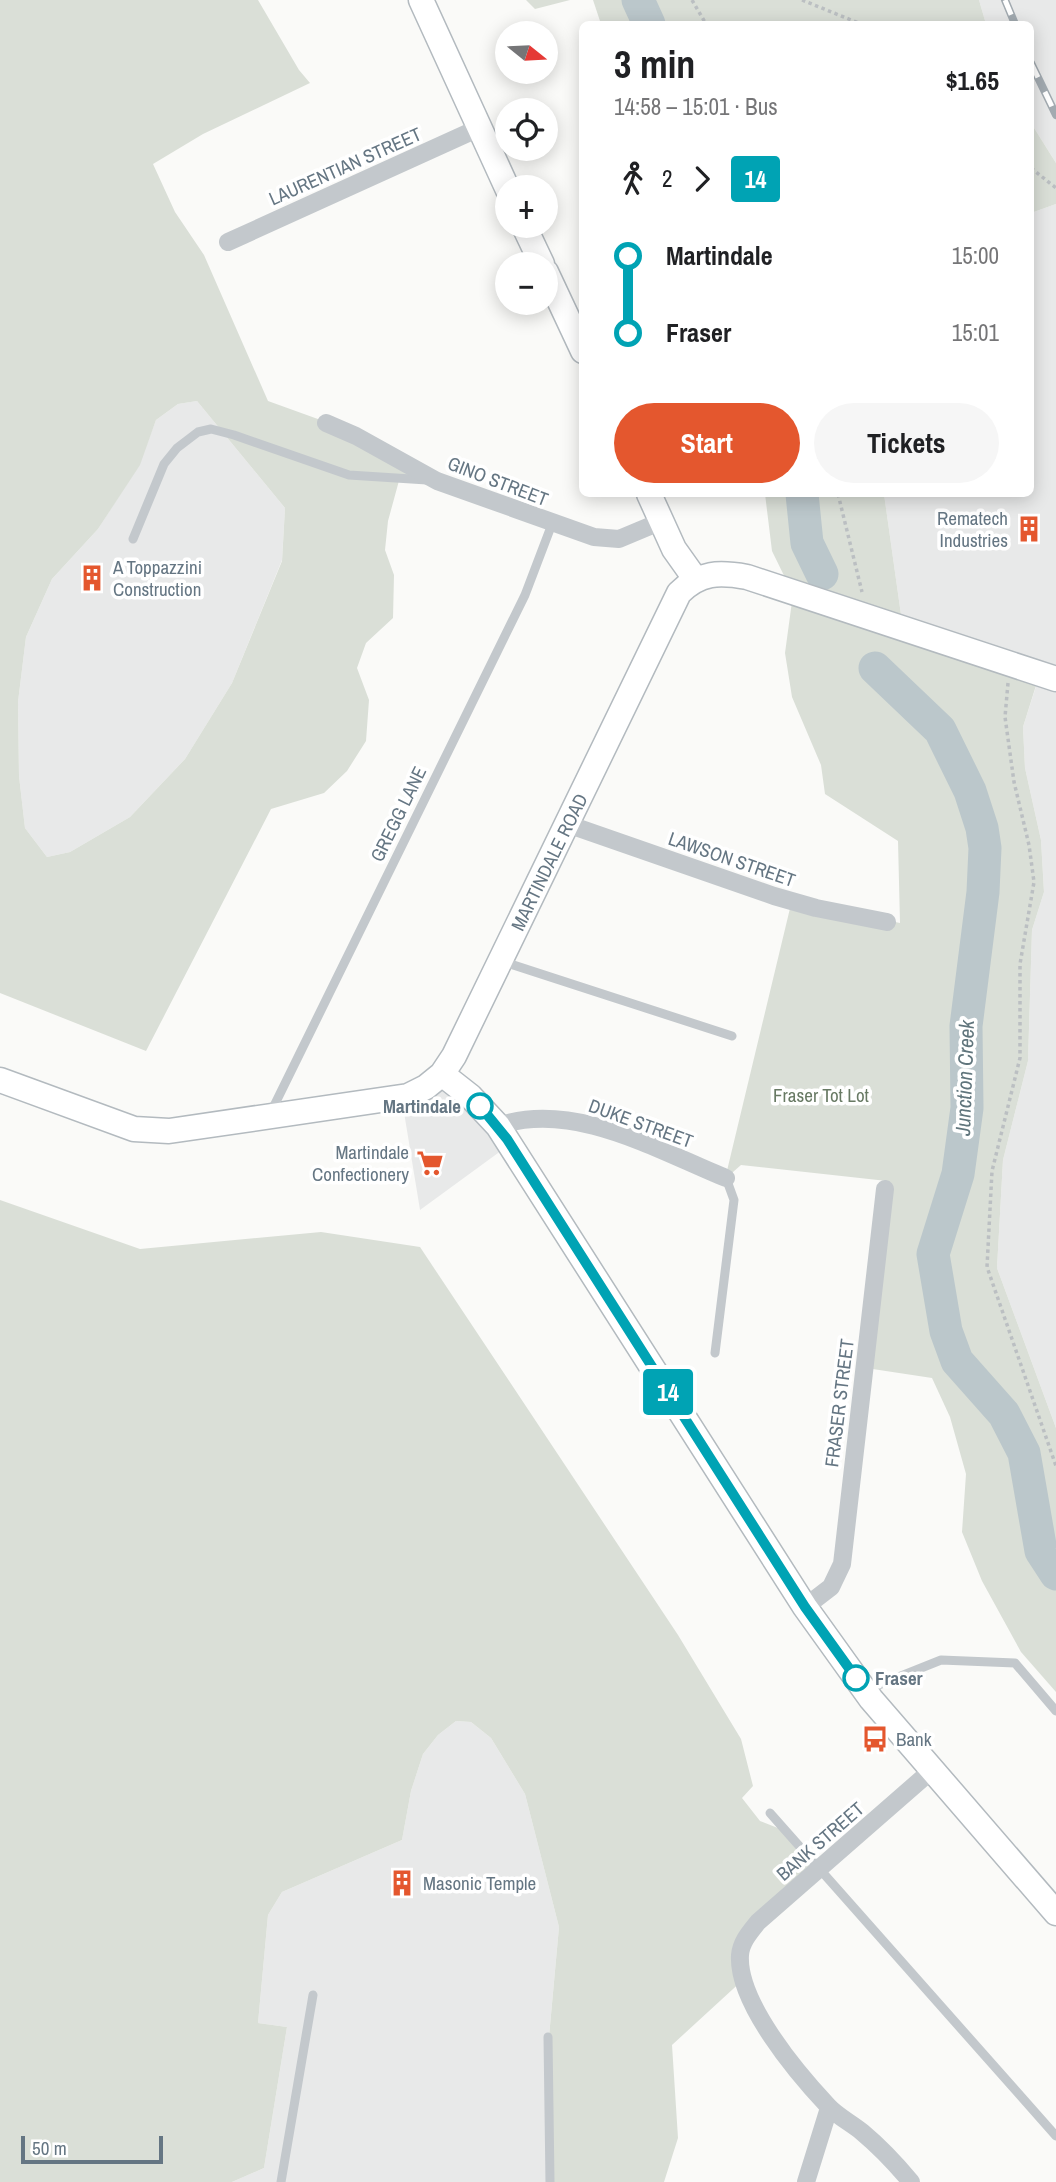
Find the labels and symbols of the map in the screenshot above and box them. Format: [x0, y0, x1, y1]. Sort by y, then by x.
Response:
north arrow [495, 21, 558, 84]
street label: LAURENTIAN STREET [265, 120, 426, 211]
street label: GINO STREET [444, 450, 552, 512]
place label: Rematech Industries [937, 505, 1008, 553]
building icon: Rematech Industries [1014, 514, 1044, 544]
place label: A Toppazzini Construction [112, 554, 202, 602]
building icon: A Toppazzini Construction [77, 563, 107, 593]
street label: GREGG LANE [364, 762, 432, 866]
street label: MARTINDALE ROAD [505, 789, 593, 935]
street label: LAWSON STREET [665, 825, 799, 893]
water label: Junction Creek [948, 1018, 981, 1137]
park label: Fraser Tot Lot [773, 1082, 870, 1108]
street label: DUKE STREET [585, 1092, 697, 1154]
place label: Martindale [383, 1093, 461, 1119]
marker: Martindale [467, 1093, 493, 1119]
place label: Martindale Confectionery [312, 1139, 409, 1187]
supermarket icon: Martindale Confectionery [415, 1148, 445, 1178]
street label: FRASER STREET [818, 1337, 860, 1469]
line badge: 14 [636, 1369, 700, 1415]
marker: Fraser [843, 1665, 869, 1691]
place label: Fraser [875, 1665, 923, 1691]
bus stop icon: Bank [860, 1724, 890, 1754]
place label: Bank [896, 1726, 932, 1752]
street label: BANK STREET [771, 1795, 870, 1886]
building icon: Masonic Temple [387, 1868, 417, 1898]
place label: Masonic Temple [423, 1870, 536, 1896]
scale bar [21, 2133, 163, 2165]

